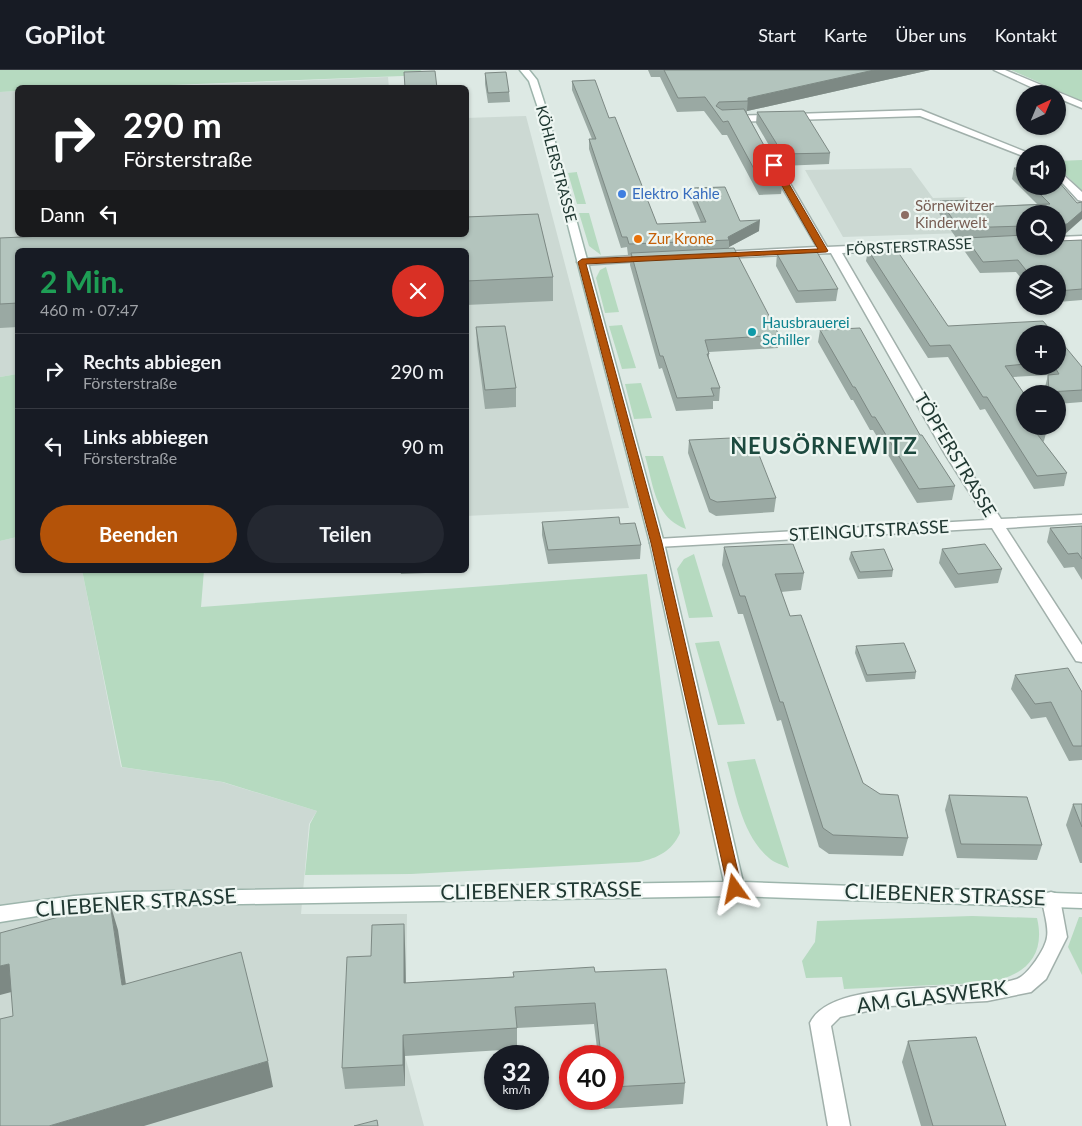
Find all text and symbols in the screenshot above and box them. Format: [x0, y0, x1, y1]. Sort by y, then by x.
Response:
text: GoPilot [25, 20, 105, 49]
text: Start [758, 24, 796, 46]
text: Karte [824, 24, 867, 46]
text: Über uns [895, 24, 967, 46]
text: Kontakt [995, 24, 1057, 46]
north arrow [1016, 85, 1066, 135]
map controls [1016, 85, 1066, 435]
text: 290 m [123, 103, 222, 145]
street label: KÖHLERSTRASSE [533, 103, 581, 224]
icon: right [40, 105, 105, 170]
pin [753, 144, 795, 186]
text: Försterstraße [123, 145, 252, 172]
button: sound [1016, 145, 1066, 195]
icon: arrive [760, 151, 788, 179]
place label: Elektro Kahle [632, 184, 720, 202]
marker: Elektro Kahle [616, 188, 628, 200]
place label: Sörnewitzer Kinderwelt [915, 196, 995, 231]
icon: left [95, 200, 123, 228]
text: Dann [40, 203, 85, 226]
button: search [1016, 205, 1066, 255]
marker: Sörnewitzer Kinderwelt [899, 209, 911, 221]
place label: Zur Krone [648, 229, 714, 247]
marker: Zur Krone [632, 233, 644, 245]
street label: FÖRSTERSTRASSE [845, 234, 973, 258]
text: 2 Min. [40, 263, 125, 299]
button: close [392, 265, 444, 317]
button: layers [1016, 265, 1066, 315]
text: 460 m · 07:47 [40, 300, 139, 319]
place label: Hausbrauerei Schiller [762, 313, 850, 348]
button: + [1016, 325, 1066, 375]
marker: Hausbrauerei Schiller [746, 326, 758, 338]
text: Rechts abbiegen [83, 350, 221, 373]
icon: right [40, 357, 68, 385]
text: 290 m [390, 360, 444, 383]
text: Försterstraße [83, 373, 177, 392]
button: − [1016, 385, 1066, 435]
street label: TÖPFERSTRASSE [910, 388, 1002, 521]
text: Links abbiegen [83, 425, 208, 448]
icon: left [40, 432, 68, 460]
district label: NEUSÖRNEWITZ [730, 432, 918, 459]
text: 90 m [401, 435, 444, 458]
text: Försterstraße [83, 448, 177, 467]
button: Beenden [40, 505, 237, 563]
button: Teilen [247, 505, 444, 563]
street label: STEINGUTSTRASSE [788, 515, 950, 545]
position arrow [708, 862, 760, 914]
street label: CLIEBENER STRASSE [440, 875, 642, 904]
street label: CLIEBENER STRASSE [844, 877, 1046, 910]
street label: CLIEBENER STRASSE [35, 882, 237, 921]
street label: AM GLASWERK [855, 974, 1009, 1017]
speed limit sign: 40 [559, 1045, 624, 1110]
text: 32 [502, 1056, 531, 1086]
text: km/h [502, 1082, 531, 1097]

